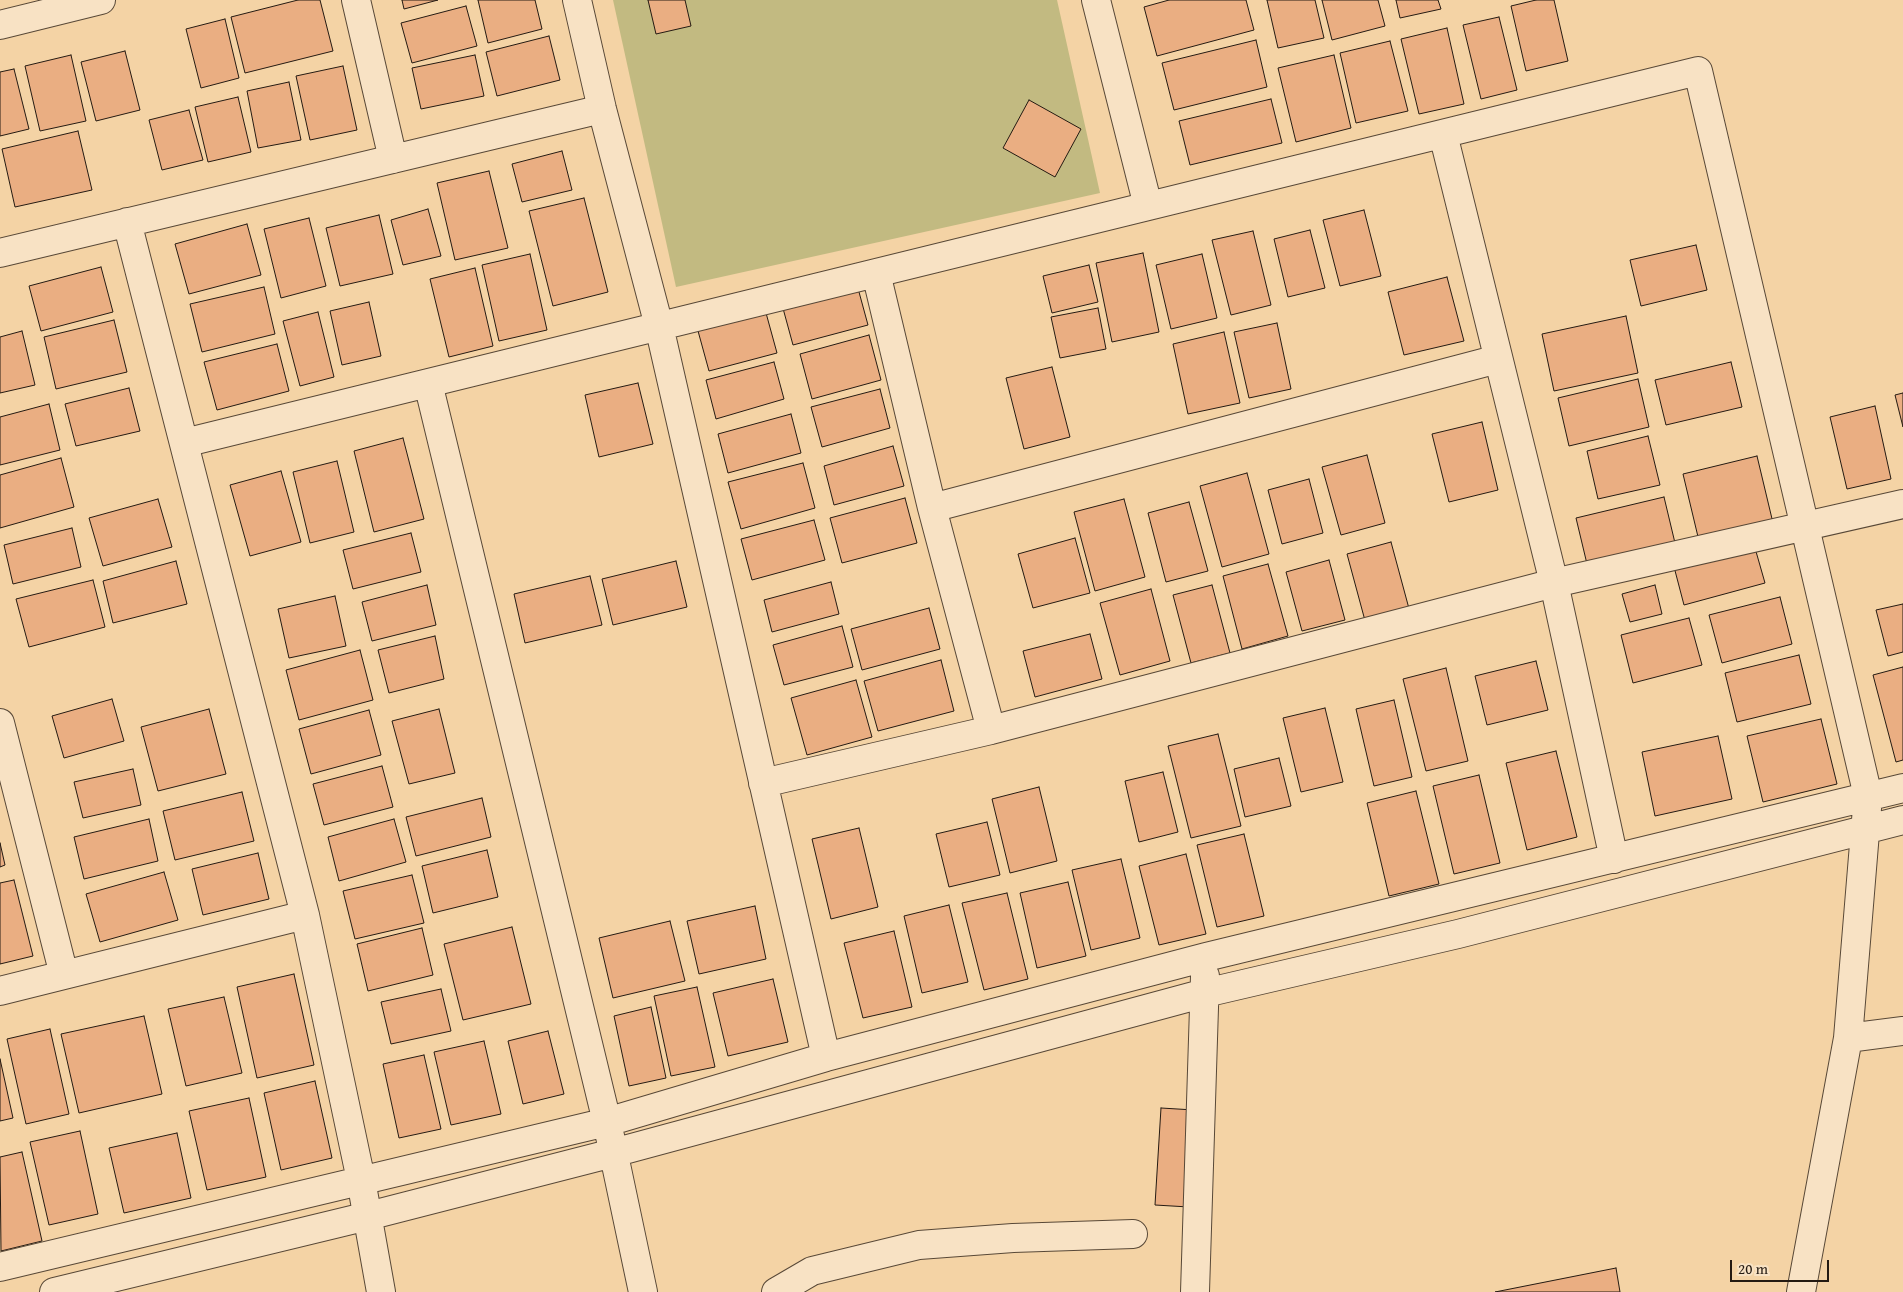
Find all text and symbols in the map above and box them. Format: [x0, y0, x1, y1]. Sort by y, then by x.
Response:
scale bar [1733, 1250, 1832, 1282]
text: 20 m [1738, 1258, 1768, 1279]

